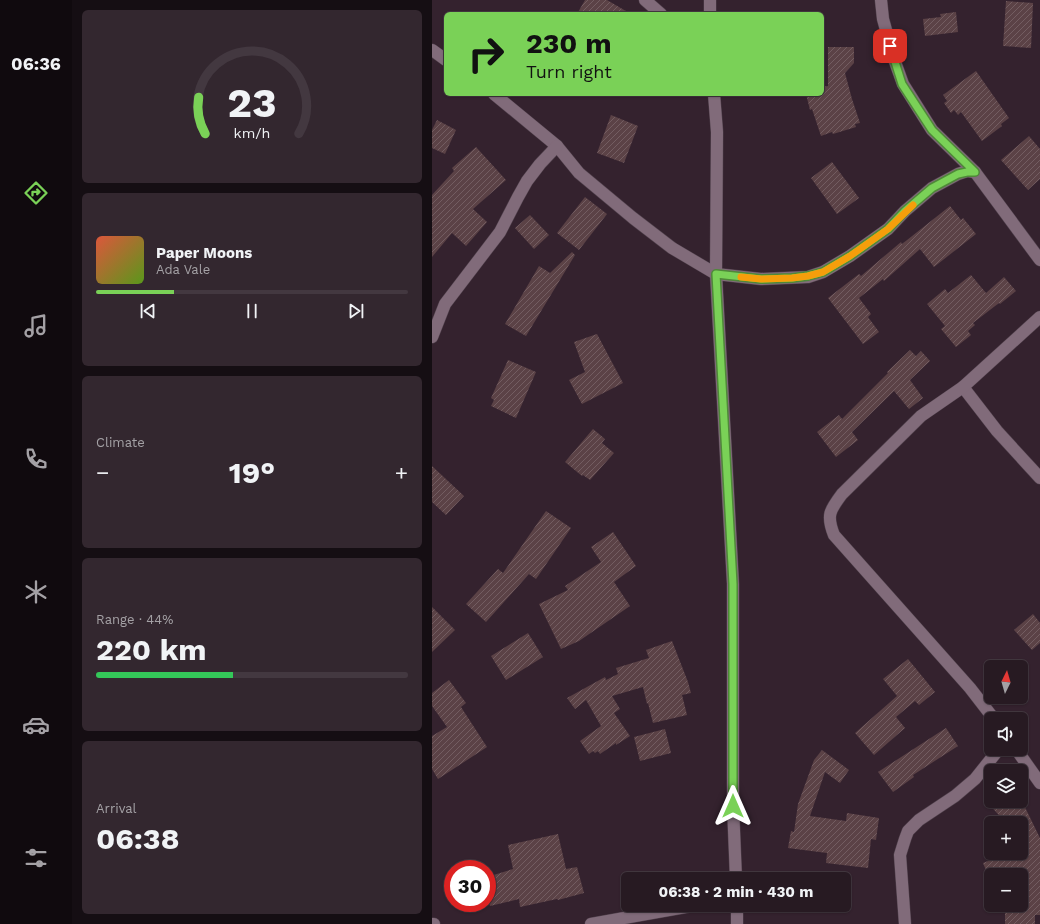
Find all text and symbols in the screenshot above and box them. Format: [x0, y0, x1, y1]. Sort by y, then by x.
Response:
text: 230 m [526, 27, 612, 60]
icon: right [460, 28, 512, 80]
pin [873, 29, 907, 63]
icon: arrive [879, 35, 901, 57]
text: 06:36 [11, 53, 61, 74]
text: Turn right [526, 61, 612, 82]
text: 23 [227, 78, 277, 127]
text: km/h [234, 125, 270, 141]
icon: directions [22, 179, 50, 207]
text: Paper Moons [156, 244, 252, 262]
text: Ada Vale [156, 262, 210, 277]
icon: previous [137, 300, 159, 322]
icon: pause [241, 300, 263, 322]
icon: next [345, 300, 367, 322]
icon: music [22, 312, 50, 340]
text: Climate [96, 435, 145, 450]
icon: phone [22, 445, 50, 473]
text: 19° [229, 455, 275, 490]
text: − [96, 460, 109, 485]
text: + [395, 460, 408, 485]
icon: climate [22, 578, 50, 606]
text: Range · 44% [96, 612, 173, 627]
text: 220 km [96, 632, 207, 667]
north arrow [984, 660, 1028, 704]
map controls [984, 660, 1028, 912]
icon: car [22, 711, 50, 739]
button: sound [984, 712, 1028, 756]
button: layers [984, 764, 1028, 808]
position arrow [712, 785, 754, 827]
text: Arrival [96, 801, 137, 816]
button: + [984, 816, 1028, 860]
text: 06:38 [96, 821, 179, 856]
icon: filters [22, 844, 50, 872]
speed limit sign: 30 [444, 860, 496, 912]
button: − [984, 868, 1028, 912]
text: 06:38 · 2 min · 430 m [659, 883, 813, 901]

